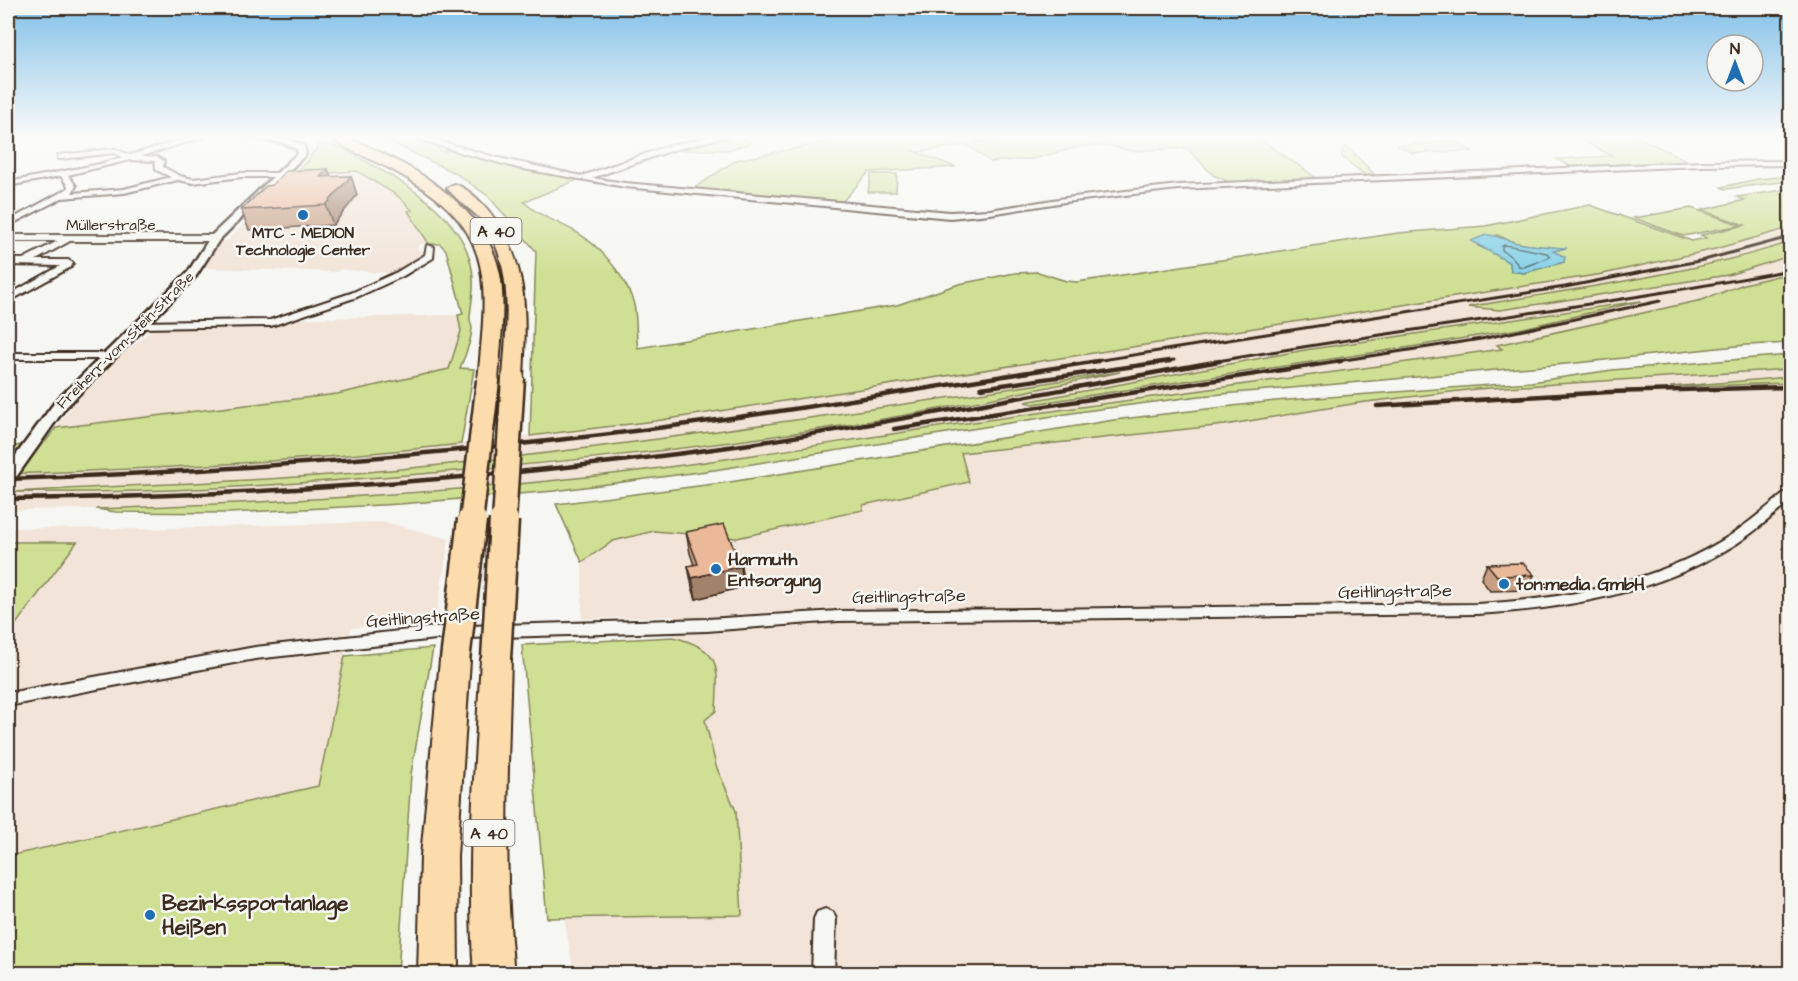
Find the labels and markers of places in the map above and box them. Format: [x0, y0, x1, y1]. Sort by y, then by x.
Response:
marker: MTC - MEDION Technologie Center [296, 208, 310, 222]
place label: MTC - MEDION Technologie Center [235, 223, 371, 263]
place label: Harmuth Entsorgung [728, 547, 821, 594]
marker: Harmuth Entsorgung [709, 562, 723, 576]
place label: ton:media GmbH [1515, 572, 1645, 597]
marker: ton:media GmbH [1497, 577, 1511, 591]
place label: Bezirkssportanlage Heißen [162, 889, 349, 942]
marker: Bezirkssportanlage Heißen [143, 908, 157, 922]

